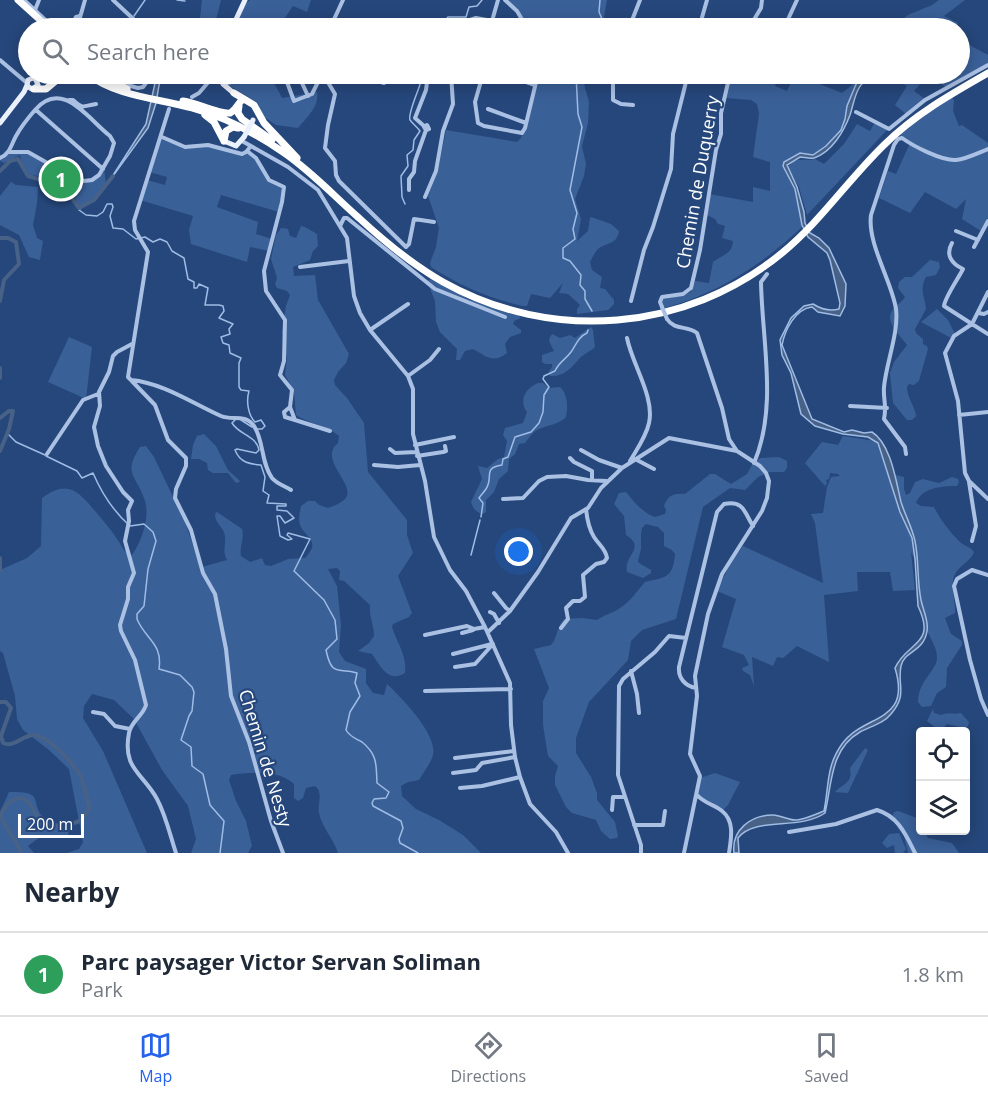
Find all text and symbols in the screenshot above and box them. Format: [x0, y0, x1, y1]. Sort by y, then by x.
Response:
search box [18, 18, 970, 84]
icon: search [39, 35, 72, 68]
text: Search here [87, 36, 210, 66]
street label: Chemin de Duquerry [670, 93, 724, 270]
pin: 1 [42, 156, 80, 201]
your location [504, 537, 533, 566]
street label: Chemin de Nesty [234, 686, 299, 831]
map controls [916, 727, 970, 835]
button: locate [916, 727, 970, 781]
button: layers [916, 781, 970, 835]
scale bar [18, 811, 84, 838]
text: 200 m [27, 813, 73, 835]
text: Nearby [24, 874, 119, 910]
text: Parc paysager Victor Servan Soliman [81, 946, 481, 976]
text: 1 [38, 961, 49, 988]
text: 1.8 km [902, 961, 964, 988]
text: Park [81, 976, 123, 1003]
tab: Map [139, 1029, 172, 1087]
tab: Directions [451, 1029, 526, 1087]
tab: Saved [804, 1029, 849, 1087]

